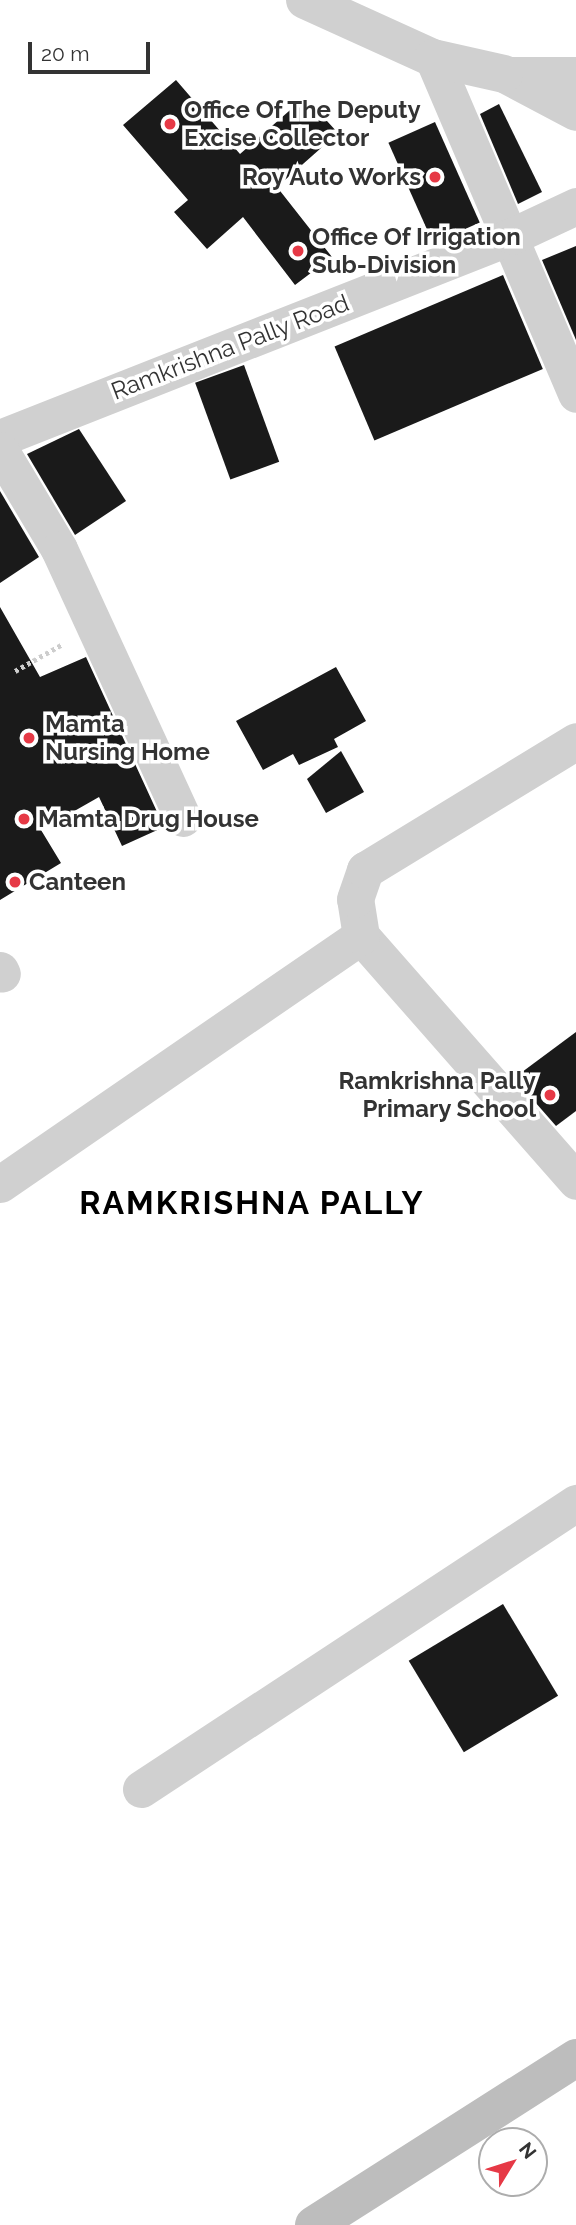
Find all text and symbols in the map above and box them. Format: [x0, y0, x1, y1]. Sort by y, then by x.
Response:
scale bar [32, 28, 154, 72]
text: 20 m [41, 41, 89, 66]
place label: Office Of The Deputy Excise Collector [184, 96, 422, 152]
marker: Office Of The Deputy Excise Collector [162, 116, 178, 132]
place label: Roy Auto Works [240, 163, 421, 191]
marker: Roy Auto Works [427, 169, 443, 185]
place label: Office Of Irrigation Sub-Division [312, 223, 521, 279]
marker: Office Of Irrigation Sub-Division [290, 243, 306, 259]
street label: Ramkrishna Pally Road [107, 288, 353, 406]
place label: Mamta Nursing Home [45, 710, 210, 766]
marker: Mamta Nursing Home [19, 728, 39, 748]
place label: Mamta Drug House [38, 805, 259, 833]
marker: Mamta Drug House [16, 811, 32, 827]
place label: Canteen [29, 868, 126, 896]
marker: Canteen [7, 874, 23, 890]
place label: Ramkrishna Pally Primary School [339, 1067, 536, 1123]
marker: Ramkrishna Pally Primary School [542, 1087, 558, 1103]
district label: RAMKRISHNA PALLY [81, 1184, 423, 1222]
north arrow [478, 2127, 548, 2197]
text: N [515, 2138, 541, 2163]

